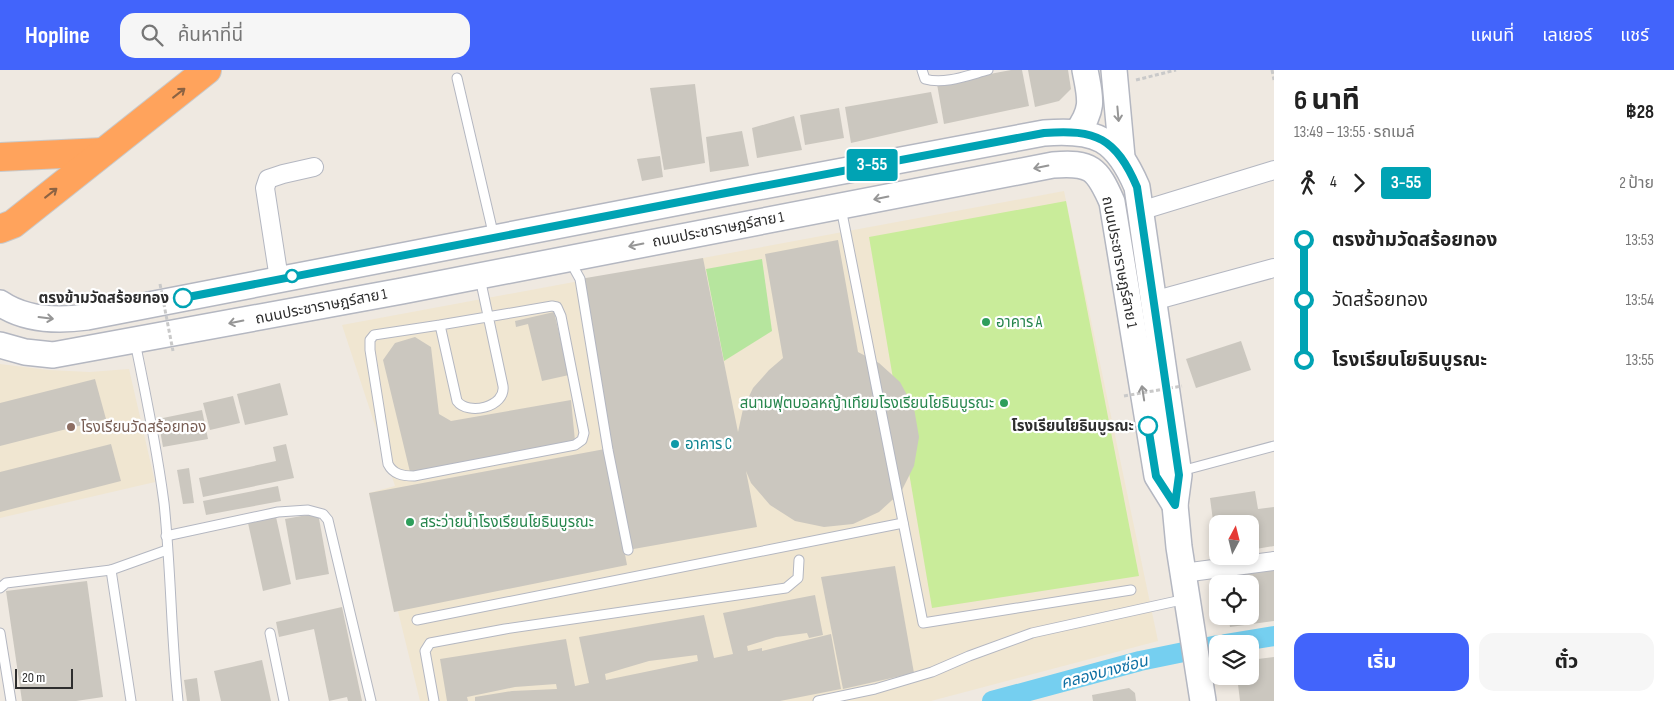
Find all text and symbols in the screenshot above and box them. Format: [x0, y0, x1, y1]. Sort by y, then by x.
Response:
search box [120, 13, 470, 58]
text: Hopline [25, 21, 90, 50]
icon: search [138, 21, 166, 49]
text: ค้นหาที่นี่ [178, 24, 243, 47]
text: แผนที่ [1470, 25, 1514, 46]
text: เลเยอร์ [1542, 25, 1592, 46]
text: แชร์ [1620, 25, 1649, 46]
text: 6 นาที [1294, 84, 1360, 117]
one-way arrow [172, 87, 185, 98]
text: ฿28 [1626, 101, 1654, 124]
one-way arrow [1114, 105, 1123, 121]
text: 13:49 – 13:55 · รถเมล์ [1294, 123, 1415, 142]
line badge: 3-55 [837, 149, 907, 181]
text: 3-55 [857, 154, 887, 175]
one-way arrow [1033, 163, 1049, 173]
icon: walk [1294, 169, 1322, 197]
icon: forward [1345, 169, 1373, 197]
text: 3-55 [1391, 172, 1421, 193]
text: 4 [1330, 173, 1337, 192]
text: 2 ป้าย [1619, 174, 1654, 193]
one-way arrow [44, 188, 57, 199]
one-way arrow [874, 194, 890, 203]
street label: ถนนประชาราษฎร์สาย 1 [1097, 195, 1142, 330]
street label: ถนนประชาราษฎร์สาย 1 [651, 207, 786, 252]
text: ตรงข้ามวัดสร้อยทอง [1332, 229, 1497, 252]
text: 13:53 [1626, 231, 1654, 250]
one-way arrow [628, 241, 644, 250]
unlabelled marker [285, 269, 299, 283]
street label: ถนนประชาราษฎร์สาย 1 [254, 284, 389, 329]
marker: ตรงข้ามวัดสร้อยทอง [173, 288, 193, 308]
place label: ตรงข้ามวัดสร้อยทอง [38, 289, 169, 308]
text: วัดสร้อยทอง [1332, 289, 1428, 312]
text: 13:54 [1626, 291, 1654, 310]
one-way arrow [37, 313, 53, 323]
place label: อาคาร A [996, 313, 1043, 332]
marker: อาคาร A [980, 316, 992, 328]
one-way arrow [228, 318, 244, 328]
text: โรงเรียนโยธินบูรณะ [1332, 349, 1487, 372]
text: 13:55 [1626, 351, 1654, 370]
one-way arrow [1138, 385, 1148, 401]
place label: สนามฟุตบอลหญ้าเทียมโรงเรียนโยธินบูรณะ [740, 394, 994, 413]
marker: สนามฟุตบอลหญ้าเทียมโรงเรียนโยธินบูรณะ [998, 397, 1010, 409]
marker: โรงเรียนโยธินบูรณะ [1138, 416, 1158, 436]
place label: โรงเรียนโยธินบูรณะ [1012, 417, 1134, 436]
place label: โรงเรียนวัดสร้อยทอง [81, 418, 206, 437]
marker: โรงเรียนวัดสร้อยทอง [65, 421, 77, 433]
place label: อาคาร C [685, 435, 732, 454]
marker: อาคาร C [669, 438, 681, 450]
place label: สระว่ายนํ้าโรงเรียนโยธินบูรณะ [420, 511, 594, 532]
north arrow [1209, 515, 1259, 565]
map controls [1209, 515, 1259, 685]
marker: สระว่ายนํ้าโรงเรียนโยธินบูรณะ [404, 516, 416, 528]
button: locate [1209, 575, 1259, 625]
button: เริ่ม [1294, 633, 1469, 691]
button: ตั๋ว [1479, 633, 1654, 691]
button: layers [1209, 635, 1259, 685]
water label: คลองบางซ่อน [1059, 651, 1151, 693]
scale bar [15, 666, 72, 689]
text: 20 m [22, 669, 45, 686]

